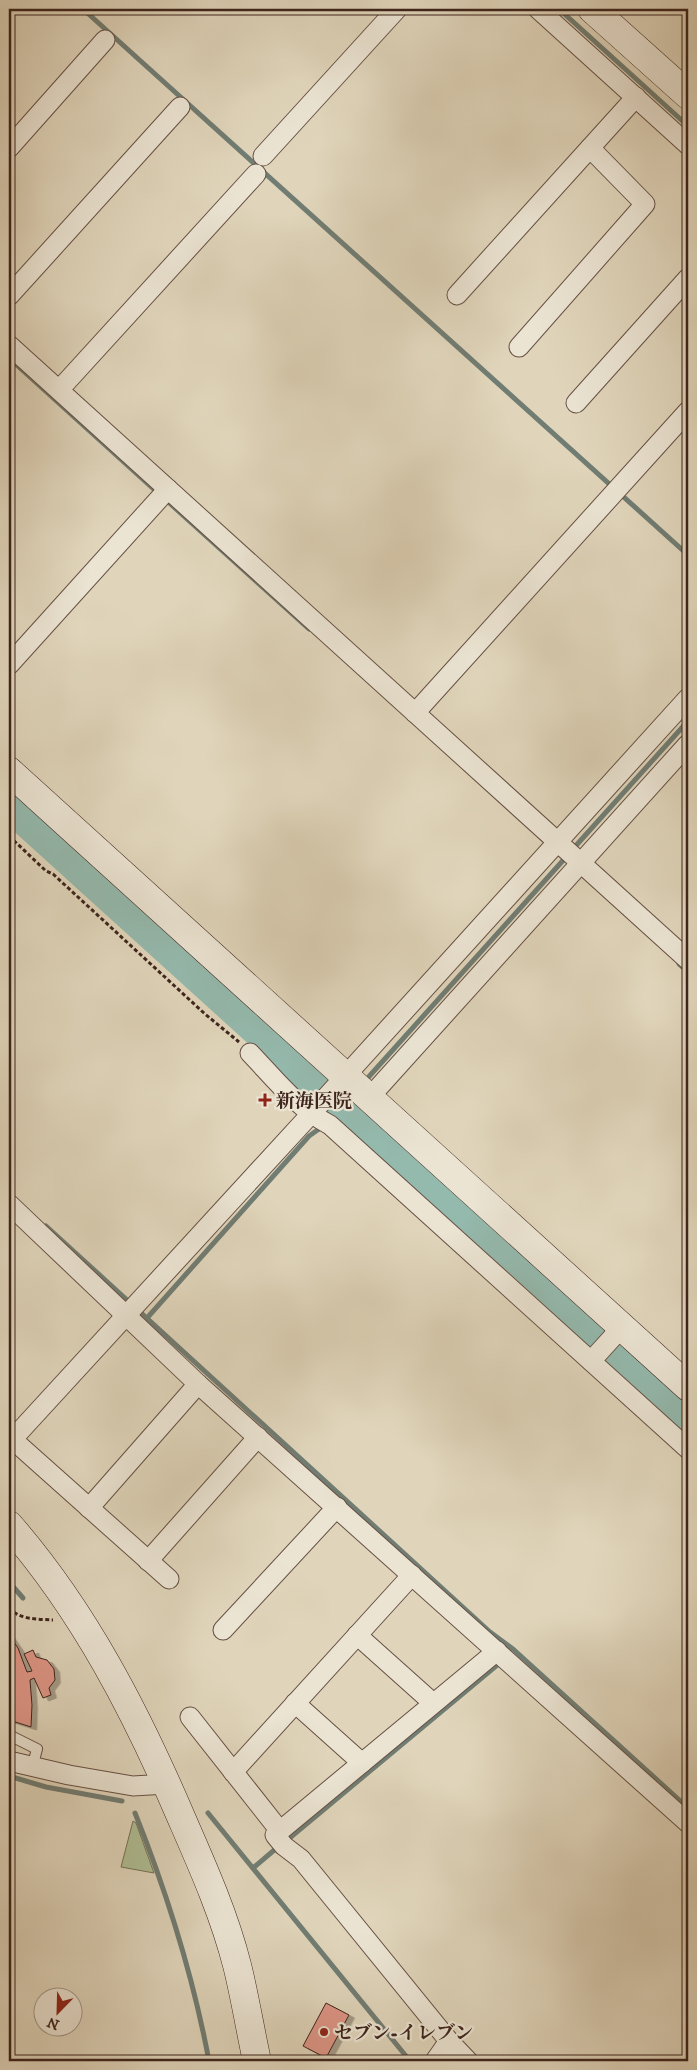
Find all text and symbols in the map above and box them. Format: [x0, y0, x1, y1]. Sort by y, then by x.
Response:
place label: 新海医院 [276, 1090, 352, 1113]
marker: 新海医院 [258, 1093, 272, 1107]
north arrow [32, 1988, 82, 2038]
text: N [44, 2012, 62, 2034]
place label: セブン-イレブン [334, 2022, 473, 2045]
marker: セブン-イレブン [318, 2026, 330, 2038]

